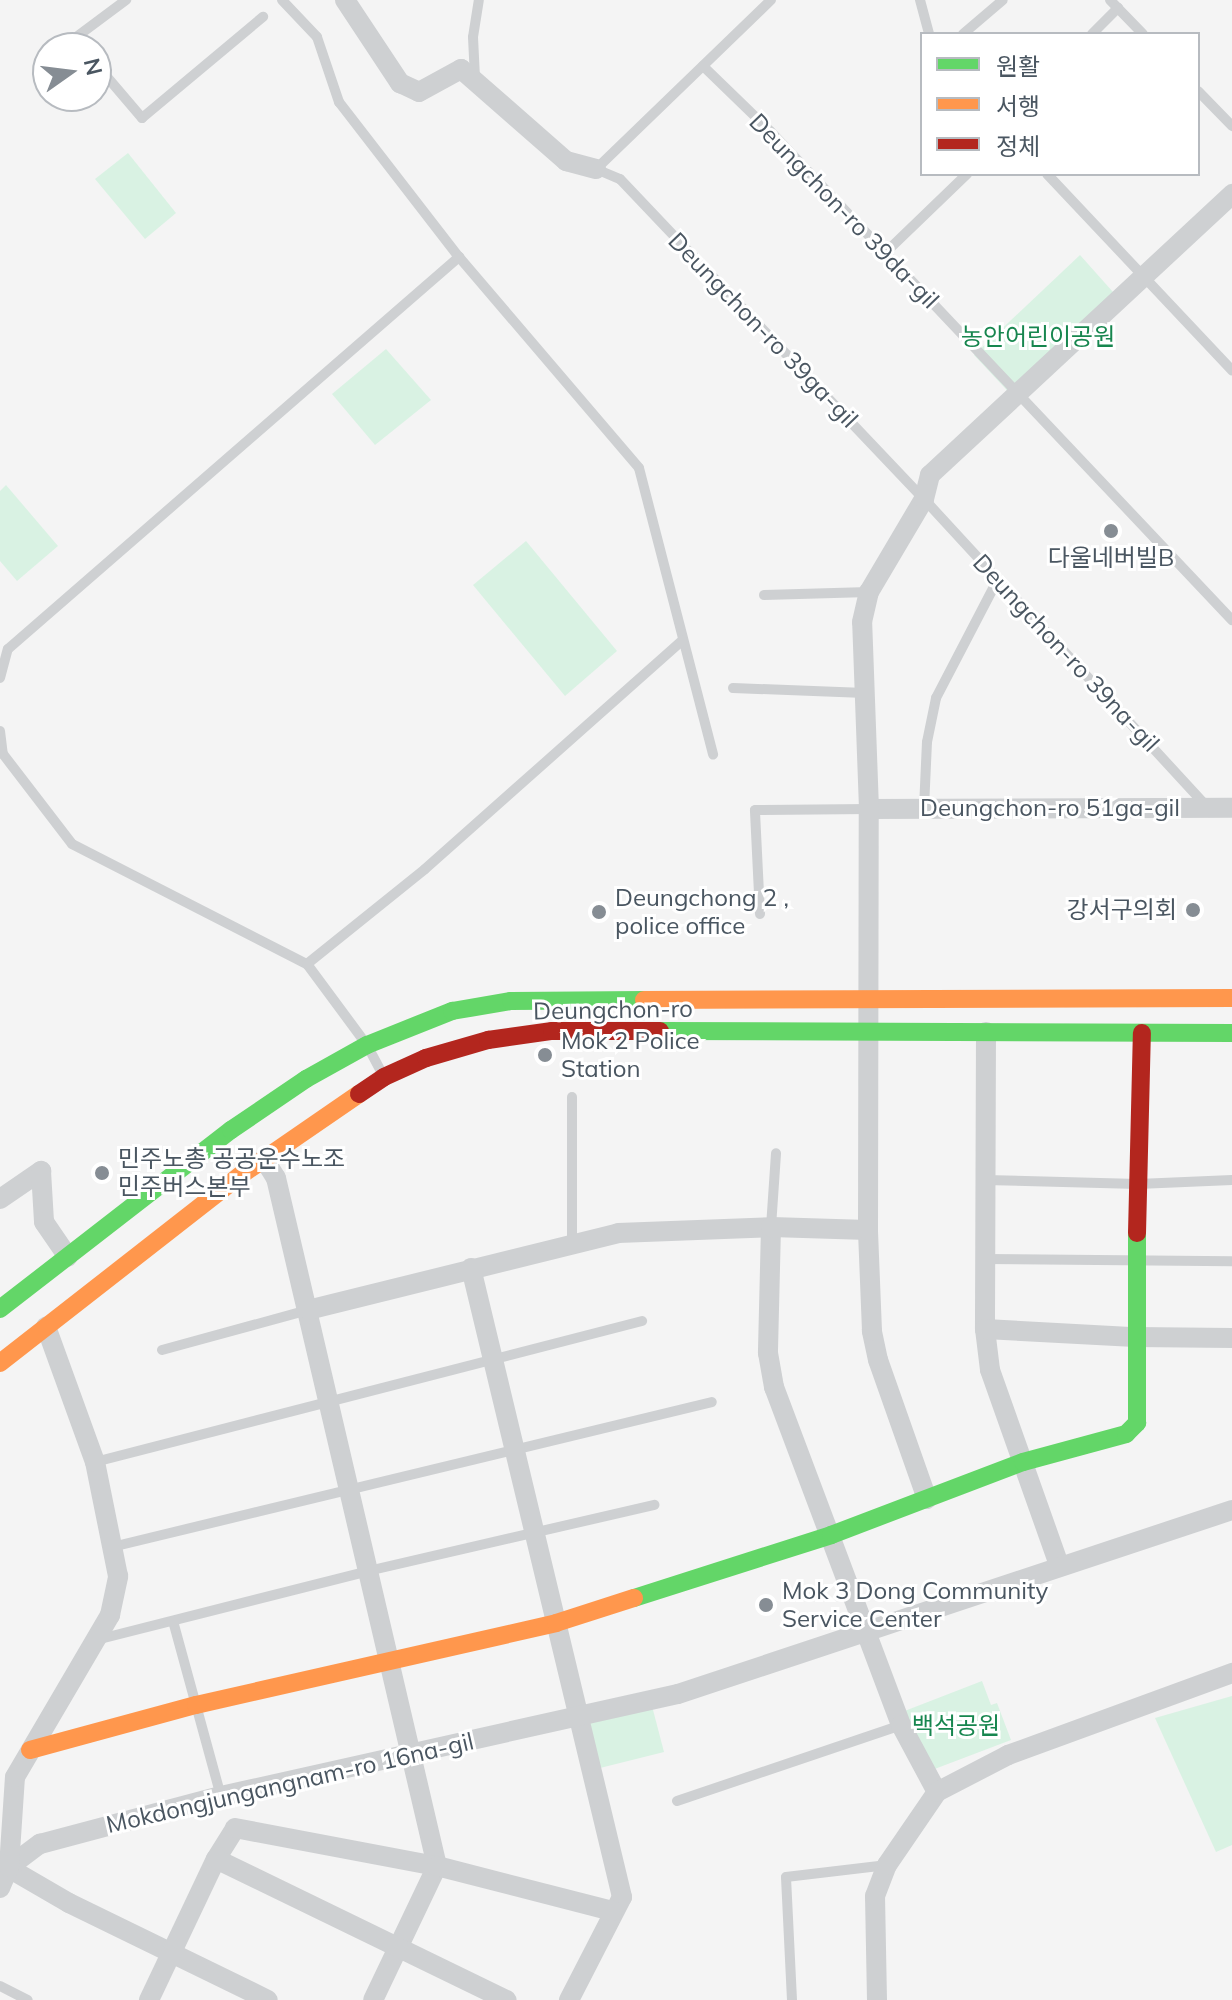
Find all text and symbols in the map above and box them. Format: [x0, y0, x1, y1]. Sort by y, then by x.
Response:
north arrow [32, 32, 112, 112]
legend [920, 32, 1200, 176]
text: 원활 [996, 51, 1040, 81]
text: N [78, 55, 109, 78]
text: 서행 [996, 91, 1040, 121]
street label: Deungchon-ro 39da-gil [743, 107, 945, 315]
text: 정체 [996, 131, 1040, 161]
street label: Deungchon-ro 39ga-gil [662, 226, 864, 434]
park label: 농안어린이공원 [961, 323, 1115, 351]
marker: 다울네버빌B [1102, 522, 1120, 540]
place label: 다울네버빌B [1048, 544, 1174, 572]
street label: Deungchon-ro 39na-gil [967, 548, 1165, 758]
street label: Deungchon-ro 51ga-gil [920, 794, 1180, 822]
place label: Deungchong 2 , police office [615, 884, 789, 940]
place label: 강서구의회 [1067, 896, 1177, 924]
marker: 강서구의회 [1184, 901, 1202, 919]
marker: Deungchong 2 , police office [590, 903, 608, 921]
street label: Deungchon-ro [533, 994, 693, 1026]
place label: Mok 2 Police Station [561, 1027, 699, 1083]
marker: Mok 2 Police Station [536, 1046, 554, 1064]
place label: 민주노총 공공운수노조 민주버스본부 [118, 1145, 345, 1201]
marker: 민주노총 공공운수노조 민주버스본부 [93, 1164, 111, 1182]
place label: Mok 3 Dong Community Service Center [782, 1577, 1048, 1633]
marker: Mok 3 Dong Community Service Center [757, 1596, 775, 1614]
park label: 백석공원 [912, 1712, 1000, 1740]
street label: Mokdongjungangnam-ro 16na-gil [104, 1727, 476, 1839]

